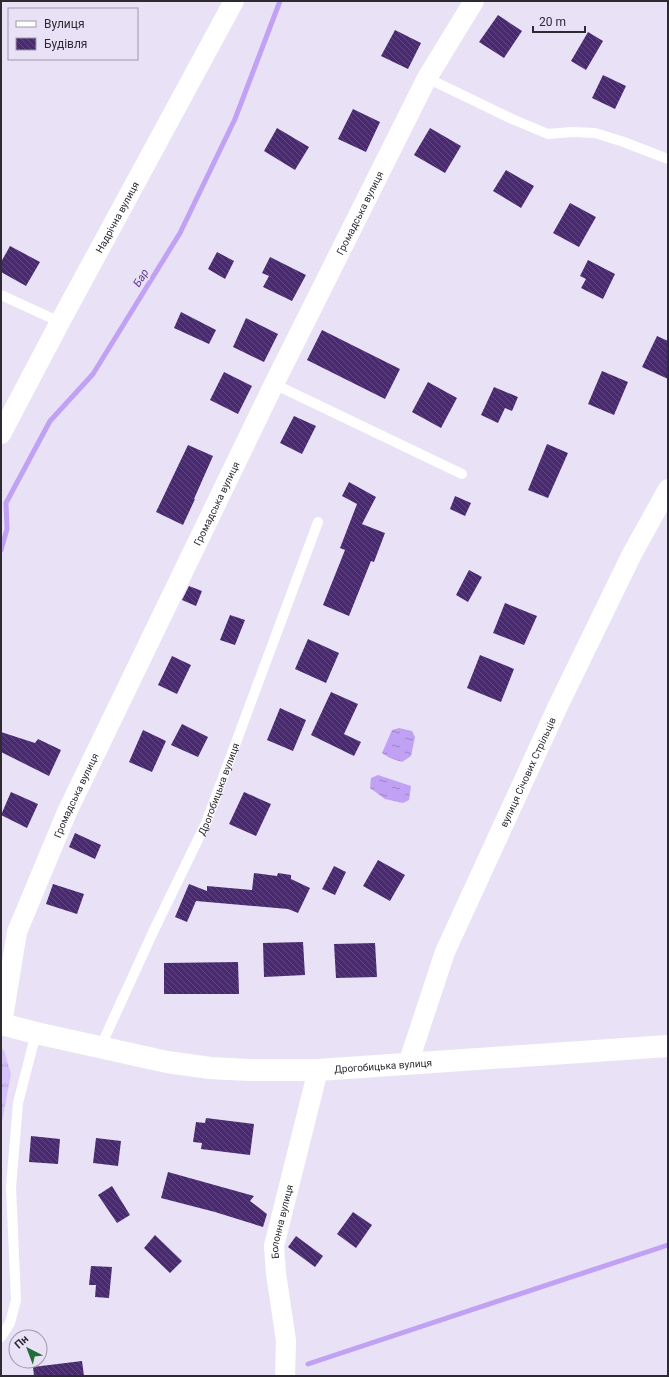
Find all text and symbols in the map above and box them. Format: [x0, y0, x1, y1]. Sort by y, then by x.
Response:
legend [8, 8, 138, 60]
scale bar [533, 8, 585, 34]
text: 20 m [539, 15, 566, 29]
text: Вулиця [44, 17, 85, 31]
text: Будівля [44, 37, 87, 51]
street label: Громадська вулиця [334, 169, 385, 256]
street label: Надрічна вулиця [93, 180, 141, 254]
water label: Бар [131, 267, 151, 289]
street label: Громадська вулиця [191, 460, 241, 547]
street label: вулиця Січових Стрільців [498, 715, 558, 829]
street label: Дрогобицька вулиця [196, 741, 241, 837]
street label: Громадська вулиця [51, 751, 100, 839]
street label: Дрогобицька вулиця [334, 1057, 432, 1074]
street label: Болонна вулиця [268, 1183, 295, 1259]
north arrow [8, 1329, 48, 1369]
text: Пн [12, 1332, 31, 1351]

